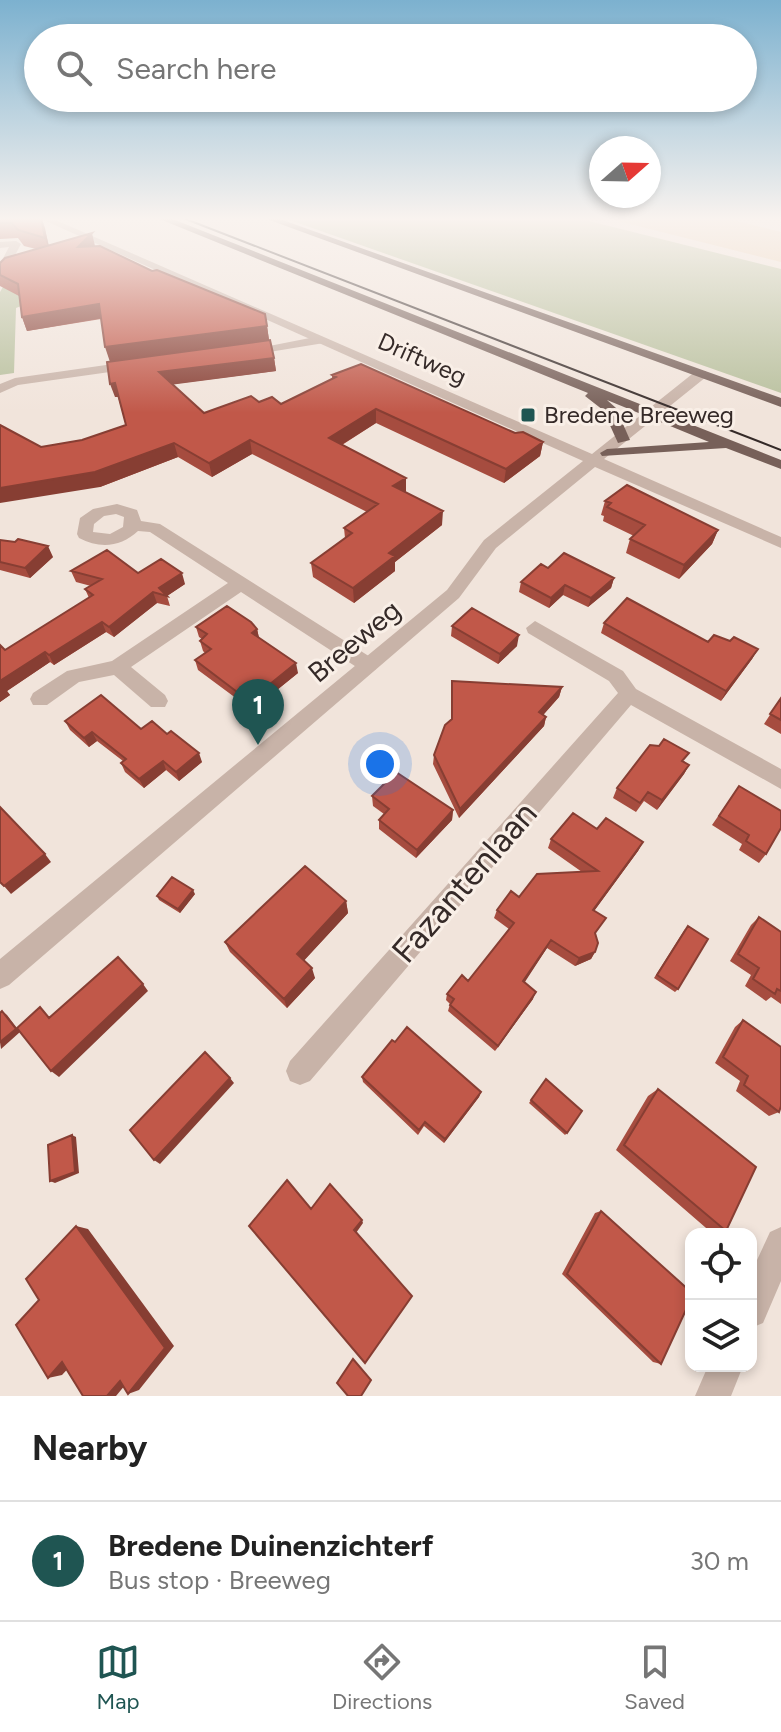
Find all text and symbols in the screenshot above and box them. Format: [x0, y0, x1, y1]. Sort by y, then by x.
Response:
search box [24, 24, 757, 112]
icon: search [52, 46, 96, 90]
text: Search here [116, 50, 276, 87]
north arrow [589, 136, 661, 208]
street label: Driftweg [373, 326, 471, 391]
place label: Bredene Breeweg [544, 400, 734, 429]
marker: Bredene Breeweg [519, 406, 537, 424]
street label: Breeweg [301, 593, 407, 689]
pin: 1 [232, 679, 284, 745]
your location [360, 744, 400, 784]
street label: Fazantenlaan [383, 793, 545, 971]
map controls [685, 1228, 757, 1372]
button: locate [685, 1228, 757, 1300]
button: layers [685, 1300, 757, 1372]
text: Nearby [32, 1428, 147, 1469]
text: Bredene Duinenzichterf [108, 1527, 433, 1564]
text: 1 [53, 1545, 63, 1577]
text: 30 m [690, 1545, 749, 1577]
text: Bus stop · Breeweg [108, 1564, 331, 1596]
tab: Map [96, 1640, 140, 1715]
tab: Directions [332, 1640, 432, 1715]
tab: Saved [624, 1640, 685, 1715]

